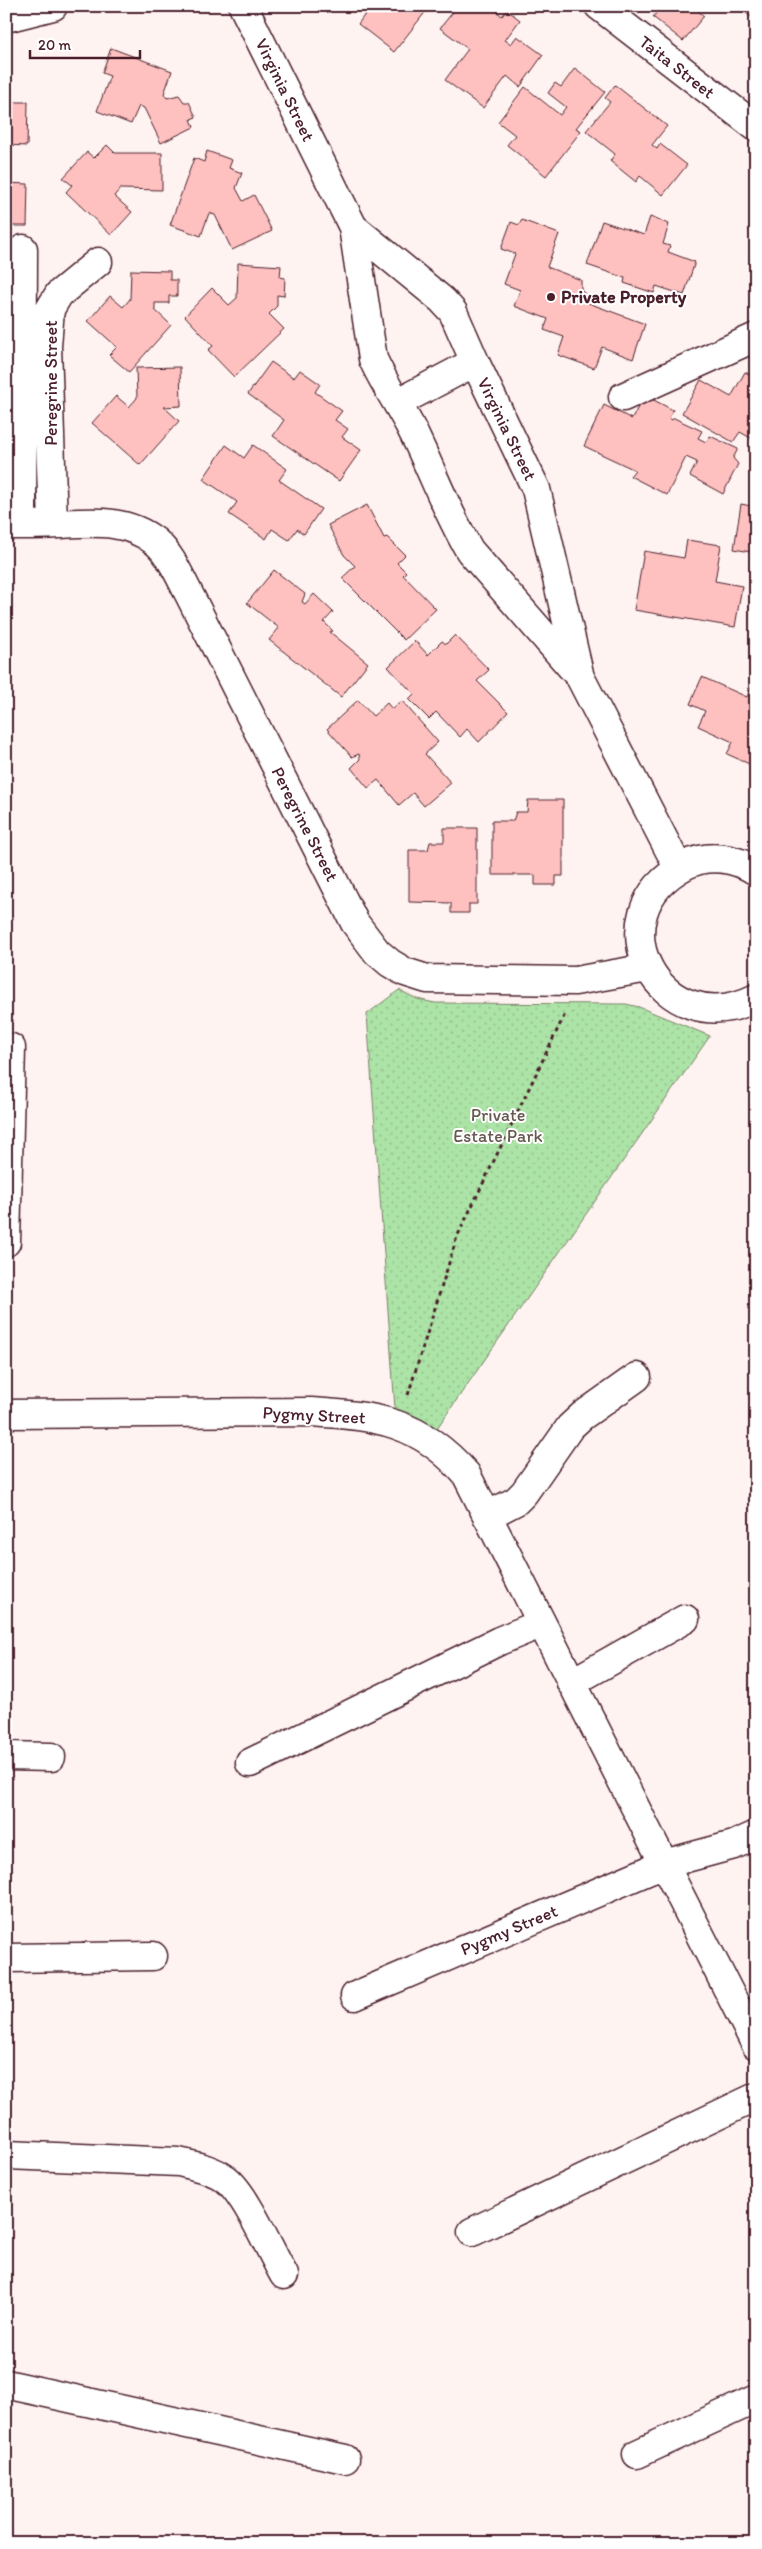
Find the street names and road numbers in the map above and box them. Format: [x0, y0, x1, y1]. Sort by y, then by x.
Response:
street label: Taita Street [635, 31, 720, 104]
street label: Virginia Street [251, 35, 320, 145]
street label: Peregrine Street [40, 320, 62, 446]
street label: Virginia Street [473, 374, 542, 484]
street label: Peregrine Street [267, 763, 343, 885]
street label: Pygmy Street [262, 1401, 366, 1429]
street label: Pygmy Street [457, 1900, 561, 1960]

